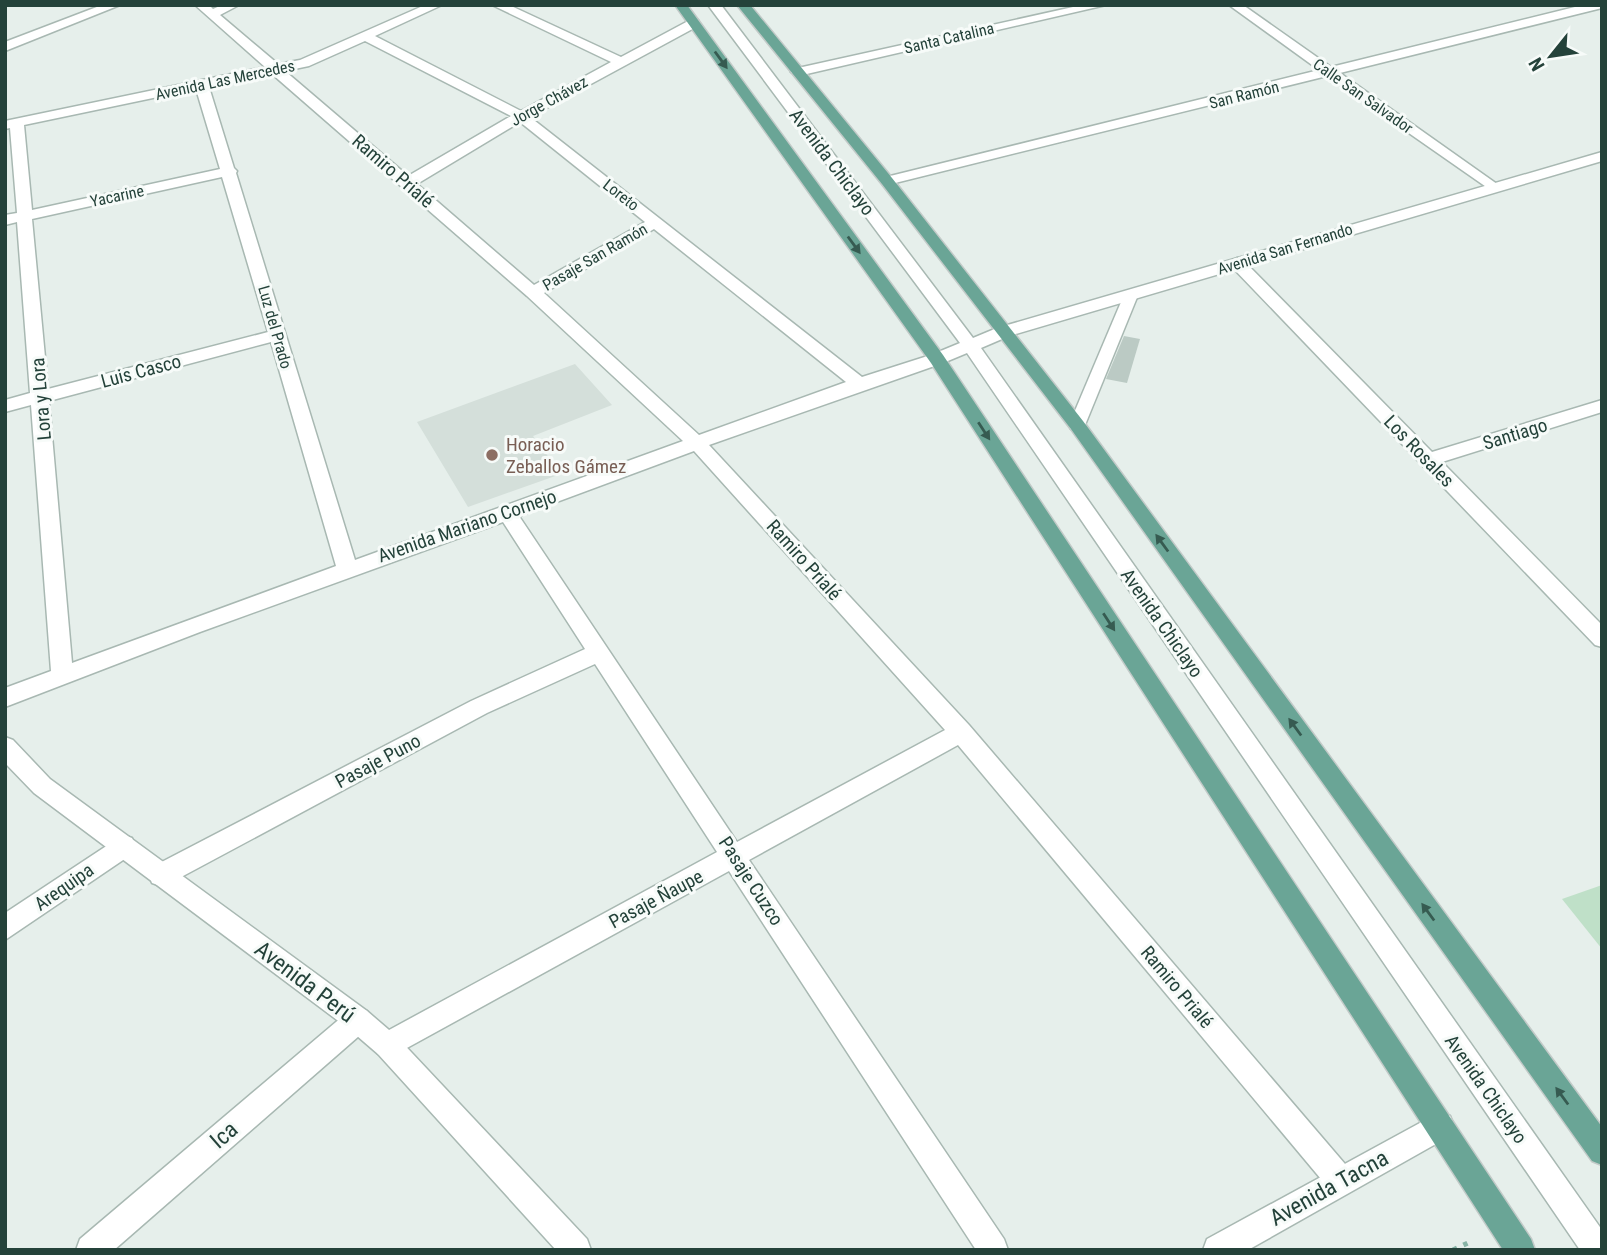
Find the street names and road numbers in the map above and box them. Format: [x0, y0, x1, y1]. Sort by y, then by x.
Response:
street label: Santa Catalina [902, 18, 996, 58]
street label: Calle San Salvador [1309, 55, 1417, 138]
street label: Avenida Las Mercedes [154, 56, 296, 104]
street label: Jorge Chávez [507, 72, 591, 130]
street label: San Ramón [1207, 77, 1281, 113]
street label: Avenida Chiclayo [784, 104, 880, 220]
street label: Ramiro Prialé [348, 129, 438, 213]
street label: Loreto [599, 175, 643, 215]
street label: Yacarine [88, 181, 146, 211]
street label: Pasaje San Ramón [539, 219, 651, 295]
street label: Avenida San Fernando [1215, 219, 1355, 279]
street label: Luz del Prado [254, 283, 296, 371]
street label: Luis Casco [98, 349, 184, 393]
street label: Lora y Lora [26, 357, 56, 441]
street label: Los Rosales [1379, 410, 1459, 492]
street label: Santiago [1480, 413, 1550, 455]
street label: Avenida Mariano Cornejo [375, 485, 559, 567]
street label: Ramiro Prialé [762, 515, 846, 605]
street label: Avenida Chiclayo [1116, 564, 1208, 682]
street label: Pasaje Puno [331, 729, 425, 793]
street label: Pasaje Cuzco [714, 832, 788, 930]
street label: Arequipa [30, 858, 98, 916]
street label: Pasaje Ñaupe [605, 865, 707, 933]
street label: Avenida Perú [249, 935, 361, 1029]
street label: Ramiro Prialé [1136, 941, 1218, 1033]
street label: Avenida Chiclayo [1440, 1030, 1532, 1148]
street label: Ica [205, 1116, 243, 1154]
street label: Avenida Tacna [1265, 1144, 1393, 1232]

